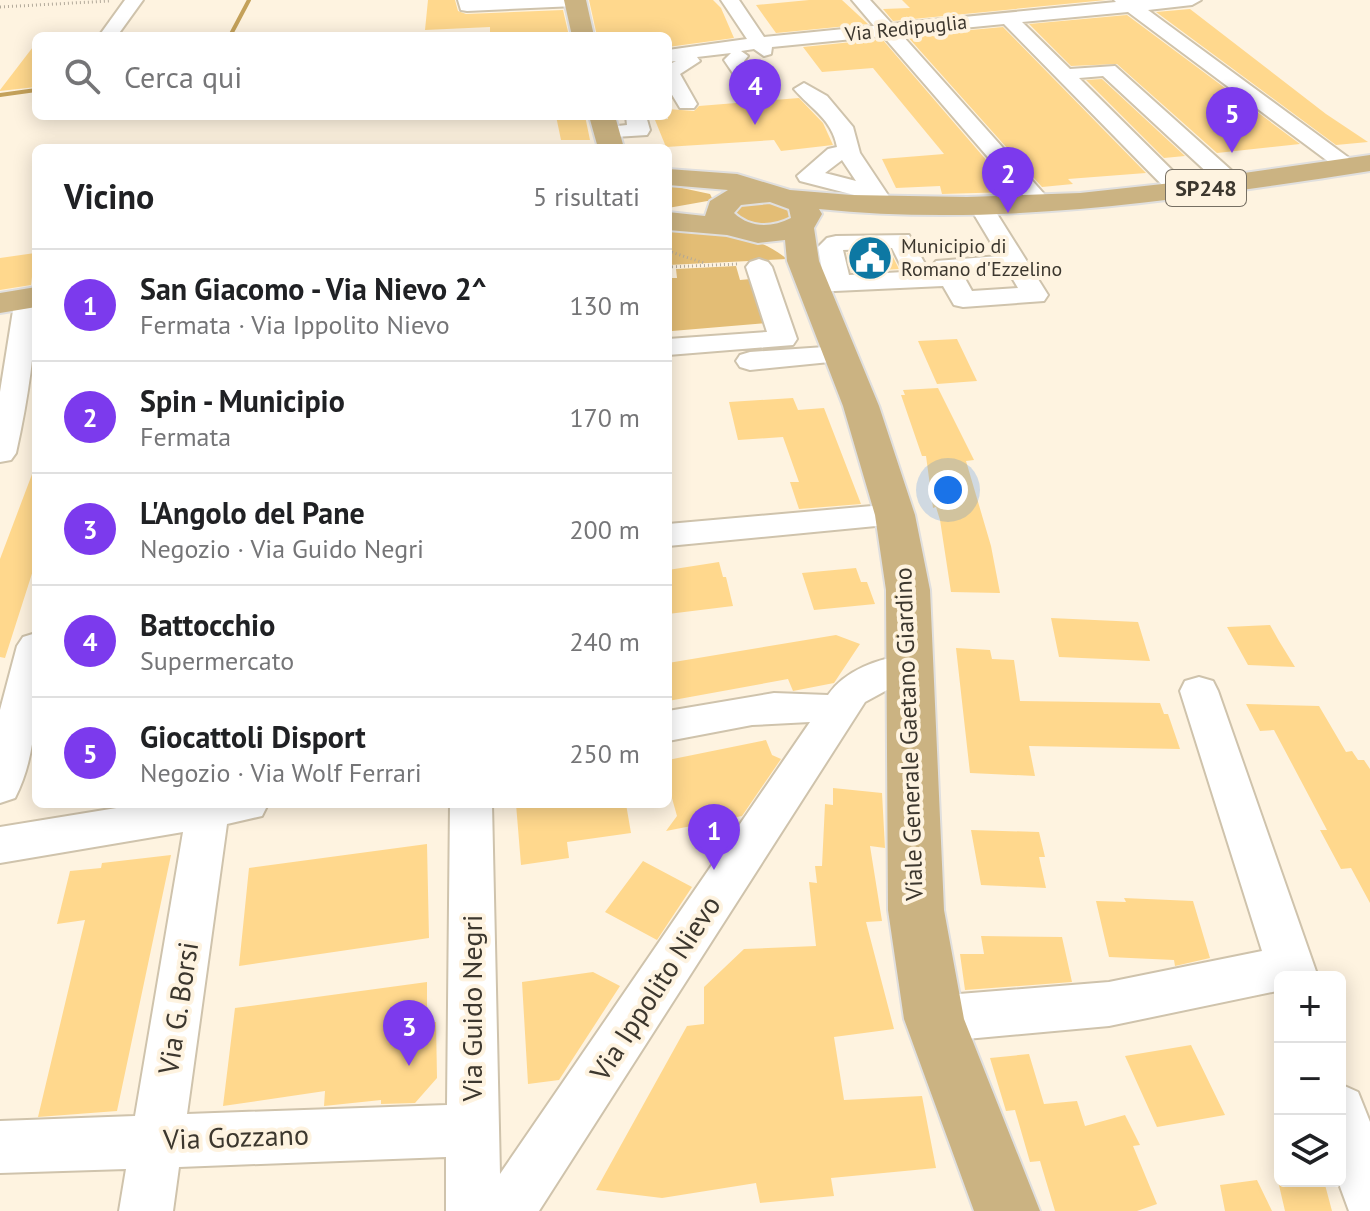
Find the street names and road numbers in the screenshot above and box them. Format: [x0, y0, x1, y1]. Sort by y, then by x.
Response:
street label: Via Redipuglia [843, 9, 968, 47]
road number: SP248 [1166, 170, 1246, 206]
street label: Viale Generale Gaetano Giardino [887, 567, 930, 902]
street label: Via Ippolito Nievo [580, 888, 728, 1088]
street label: Via Guido Negri [453, 915, 490, 1102]
street label: Via G. Borsi [149, 939, 206, 1078]
street label: Via Gozzano [162, 1115, 309, 1158]

